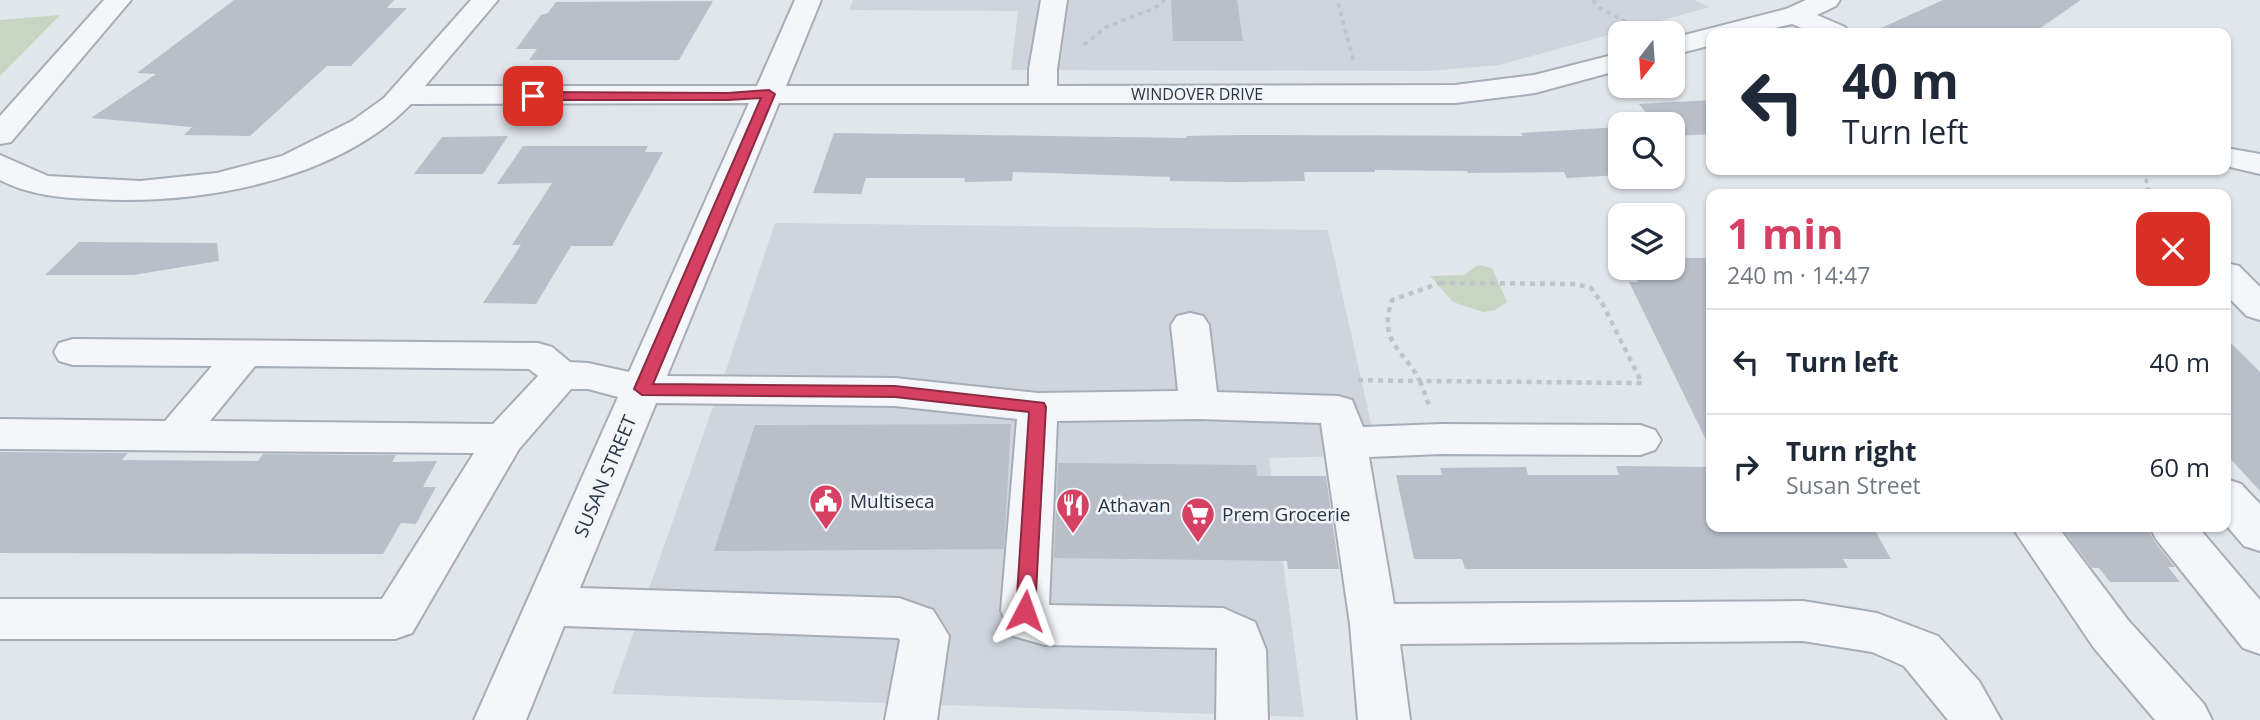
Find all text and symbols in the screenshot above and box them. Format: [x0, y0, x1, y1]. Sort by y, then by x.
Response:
north arrow [1608, 21, 1685, 98]
map controls [1608, 21, 1685, 280]
text: 40 m [1842, 47, 1959, 113]
icon: left [1727, 56, 1818, 147]
pin [503, 66, 563, 126]
icon: arrive [514, 77, 552, 115]
street label: WINDOVER DRIVE [1131, 83, 1263, 105]
text: Turn left [1842, 110, 1968, 153]
button: search [1608, 112, 1685, 189]
button: layers [1608, 203, 1685, 280]
text: 1 min [1727, 204, 1844, 261]
button: close [2136, 212, 2210, 286]
text: 240 m · 14:47 [1727, 259, 1870, 291]
icon: left [1727, 343, 1765, 381]
text: Turn left [1786, 344, 1898, 380]
text: 40 m [2149, 344, 2210, 380]
street label: SUSAN STREET [568, 411, 643, 541]
text: Turn right [1786, 433, 1917, 469]
icon: right [1727, 448, 1765, 486]
text: 60 m [2149, 449, 2210, 485]
text: Susan Street [1786, 469, 1921, 501]
public building icon: Multiseca [807, 482, 845, 531]
restaurant icon: Athavan [1054, 486, 1092, 535]
place label: Multiseca [850, 488, 935, 514]
place label: Athavan [1098, 492, 1171, 518]
supermarket icon: Prem Grocerie [1179, 495, 1217, 544]
place label: Prem Grocerie [1222, 501, 1350, 527]
position arrow [988, 574, 1062, 648]

